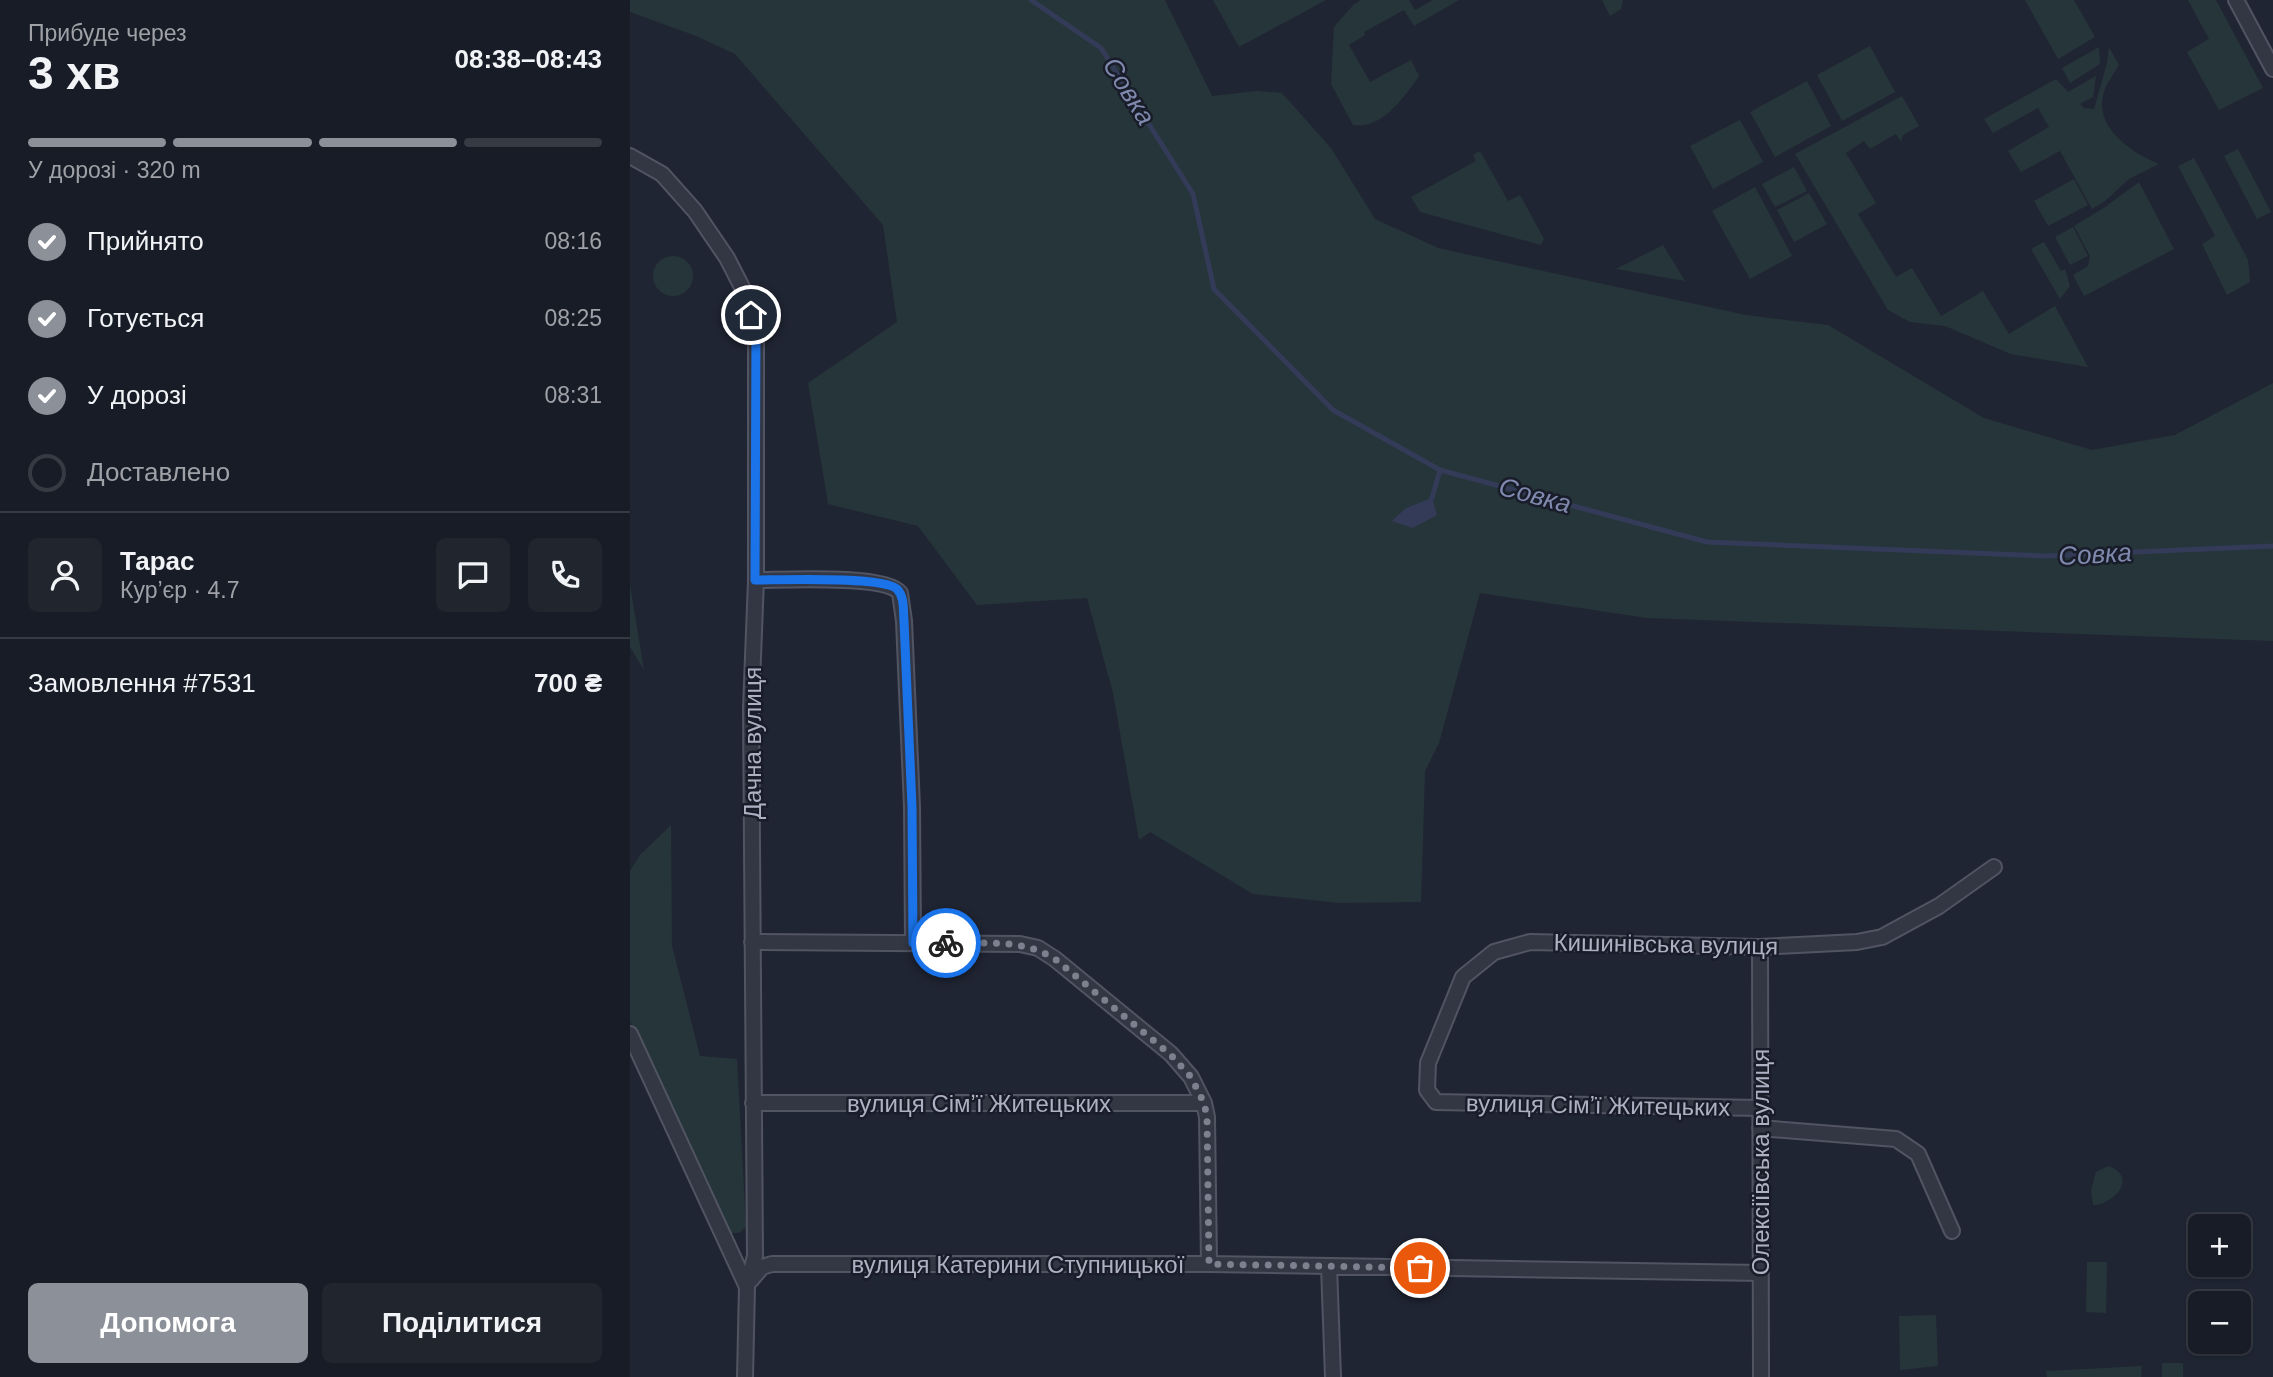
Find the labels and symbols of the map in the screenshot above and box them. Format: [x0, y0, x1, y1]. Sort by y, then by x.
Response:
water label: Совка [1097, 52, 1161, 130]
pin [721, 285, 781, 345]
water label: Совка [1496, 471, 1574, 519]
water label: Совка [2057, 537, 2133, 571]
street label: Дачна вулиця [739, 667, 766, 819]
courier [911, 908, 981, 978]
street label: Кишинівська вулиця [1554, 929, 1778, 959]
street label: Олексіївська вулиця [1747, 1049, 1774, 1275]
street label: вулиця Сімʼї Житецьких [1466, 1089, 1730, 1121]
street label: вулиця Сімʼї Житецьких [847, 1090, 1111, 1117]
pin [1390, 1238, 1450, 1298]
street label: вулиця Катерини Ступницької [852, 1251, 1185, 1278]

